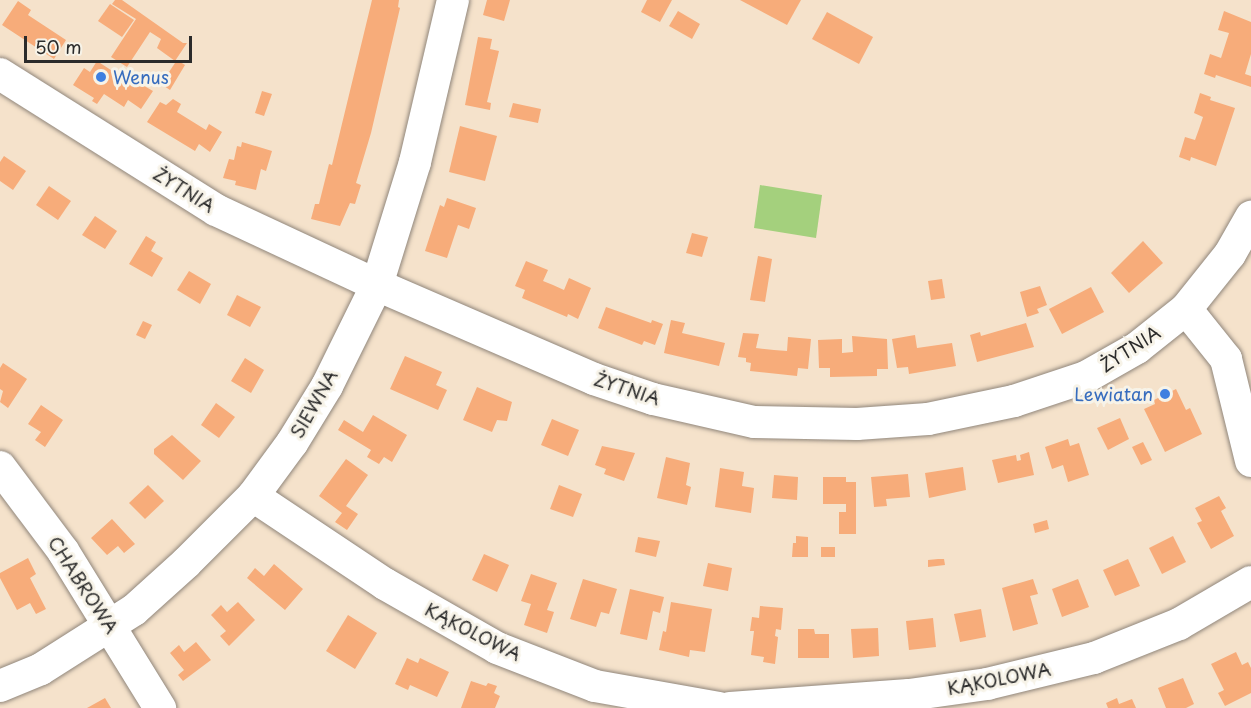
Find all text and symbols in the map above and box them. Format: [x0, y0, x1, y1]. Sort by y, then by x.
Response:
scale bar [27, 24, 195, 62]
text: 50 m [35, 33, 82, 60]
place label: Wenus [113, 66, 169, 88]
marker: Wenus [94, 70, 108, 84]
street label: ŻYTNIA [149, 163, 219, 217]
street label: ŻYTNIA [1096, 321, 1164, 377]
street label: SIEWNA [286, 366, 342, 442]
street label: ŻYTNIA [591, 368, 663, 410]
place label: Lewiatan [1074, 383, 1153, 405]
marker: Lewiatan [1158, 387, 1172, 401]
street label: CHABROWA [44, 532, 122, 638]
street label: KĄKOLOWA [421, 599, 525, 665]
street label: KĄKOLOWA [945, 658, 1053, 700]

